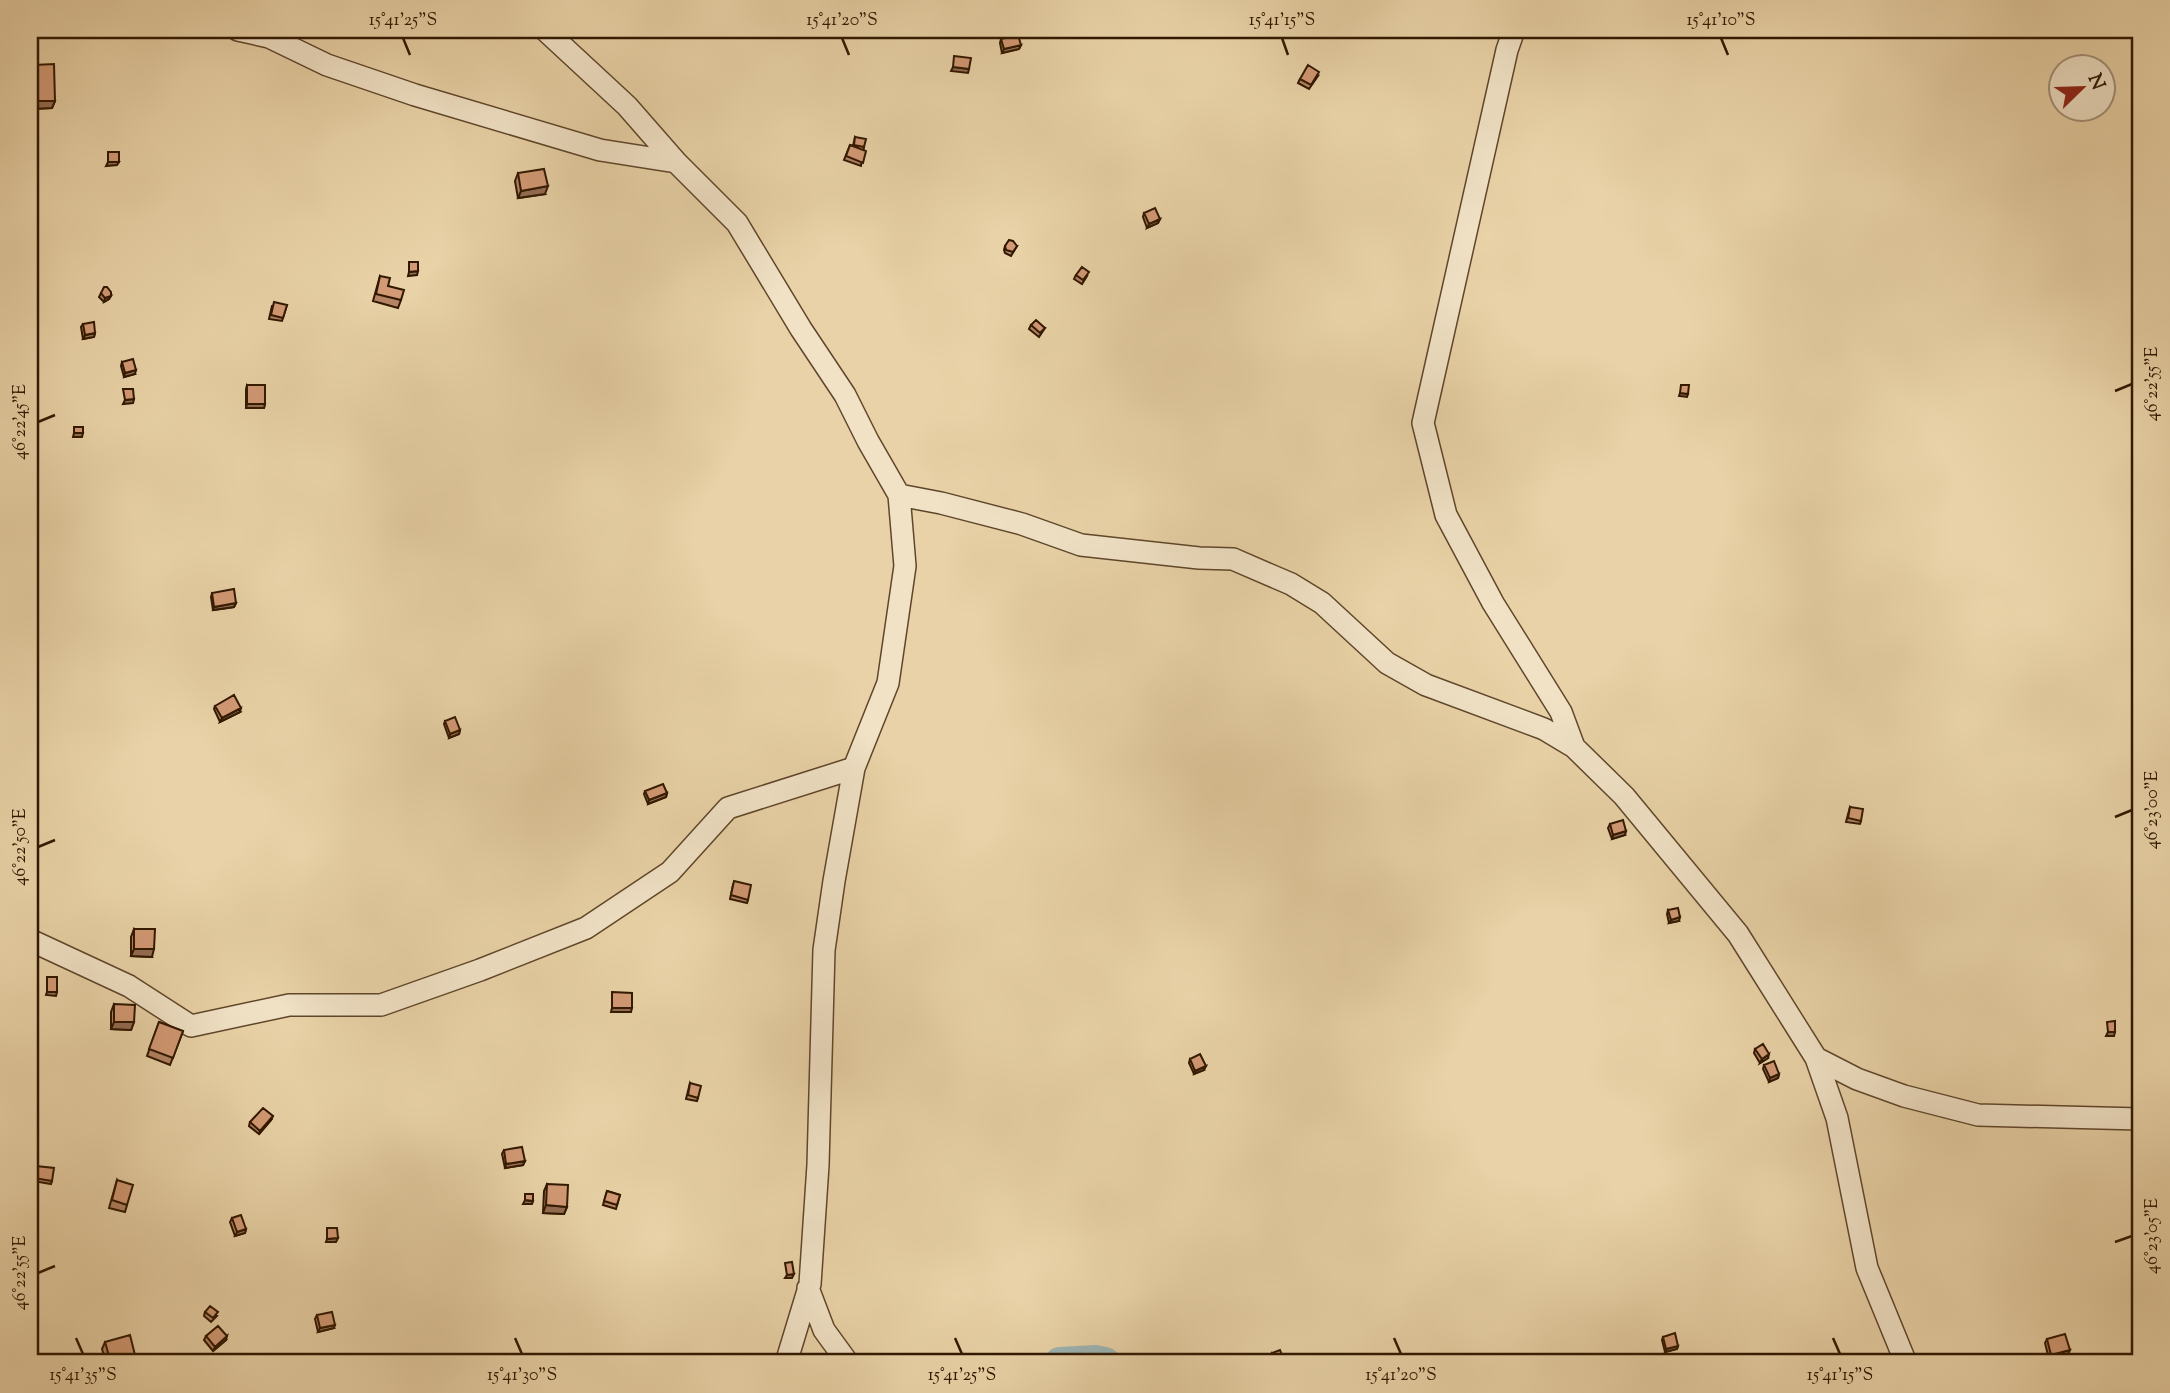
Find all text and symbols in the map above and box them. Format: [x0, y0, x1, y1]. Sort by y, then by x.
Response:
text: 15°41'25"S [369, 8, 437, 34]
text: 15°41'20"S [806, 8, 878, 34]
text: 15°41'15"S [1249, 8, 1315, 34]
text: 15°41'10"S [1686, 8, 1756, 34]
north arrow [2048, 52, 2118, 122]
text: N [2080, 70, 2111, 95]
text: 46°22'55"E [2140, 347, 2166, 421]
text: 46°22'45"E [8, 384, 34, 460]
text: 46°23'00"E [2140, 771, 2166, 849]
text: 46°22'50"E [8, 808, 34, 886]
text: 46°23'05"E [2140, 1198, 2166, 1274]
text: 46°22'55"E [8, 1236, 34, 1310]
text: 15°41'35"S [49, 1363, 117, 1389]
text: 15°41'30"S [487, 1363, 557, 1389]
text: 15°41'25"S [928, 1363, 996, 1389]
text: 15°41'20"S [1365, 1363, 1437, 1389]
text: 15°41'15"S [1807, 1363, 1873, 1389]

